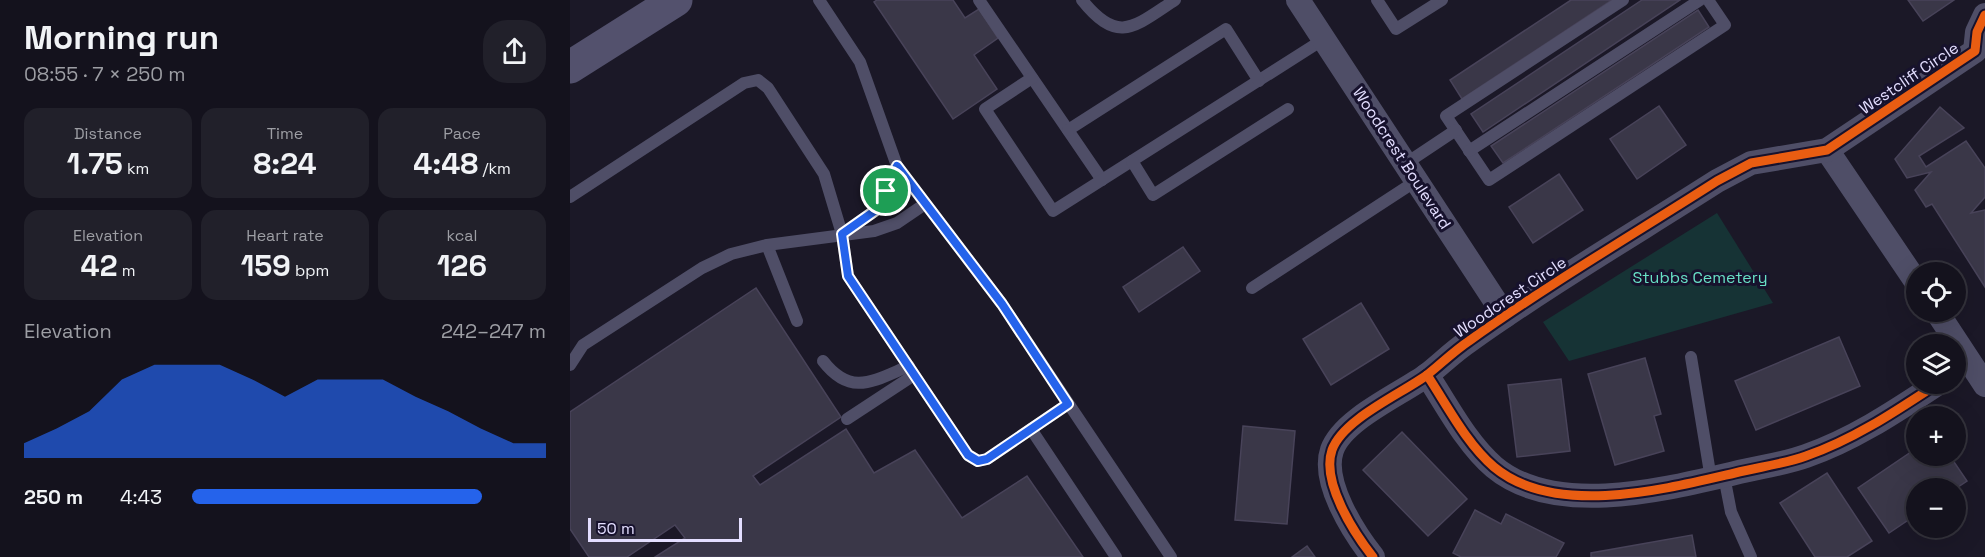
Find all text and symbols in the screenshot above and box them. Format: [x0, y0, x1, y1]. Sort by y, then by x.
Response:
text: Morning run [24, 17, 219, 59]
button: share [483, 20, 546, 83]
street label: Westcliff Circle [1855, 37, 1963, 119]
text: 08:55 · 7 × 250 m [24, 61, 185, 87]
street label: Woodcrest Boulevard [1348, 83, 1456, 233]
text: Distance [74, 123, 142, 144]
text: Time [267, 123, 303, 144]
text: Pace [443, 123, 481, 144]
text: 1.75 [67, 144, 123, 183]
text: 8:24 [253, 144, 317, 183]
text: 4:48 [413, 144, 478, 183]
text: km [123, 158, 149, 179]
text: /km [478, 158, 511, 179]
pin [860, 165, 911, 216]
icon: arrive [869, 174, 902, 207]
text: Elevation [73, 225, 143, 246]
text: Heart rate [246, 225, 324, 246]
text: kcal [447, 225, 477, 246]
text: 42 [81, 246, 118, 285]
text: 159 [241, 246, 291, 285]
text: 126 [437, 246, 487, 285]
street label: Woodcrest Circle [1450, 252, 1570, 342]
text: m [118, 260, 135, 281]
text: bpm [291, 260, 329, 281]
map controls [1906, 262, 1966, 538]
button: locate [1906, 262, 1966, 322]
park label: Stubbs Cemetery [1632, 267, 1768, 288]
text: Elevation [24, 318, 112, 344]
text: 242–247 m [441, 318, 546, 344]
button: layers [1906, 334, 1966, 394]
button: + [1906, 406, 1966, 466]
button: − [1906, 478, 1966, 538]
text: 250 m [24, 484, 83, 510]
text: 4:43 [120, 484, 162, 510]
scale bar [588, 515, 742, 542]
text: 50 m [597, 518, 635, 539]

